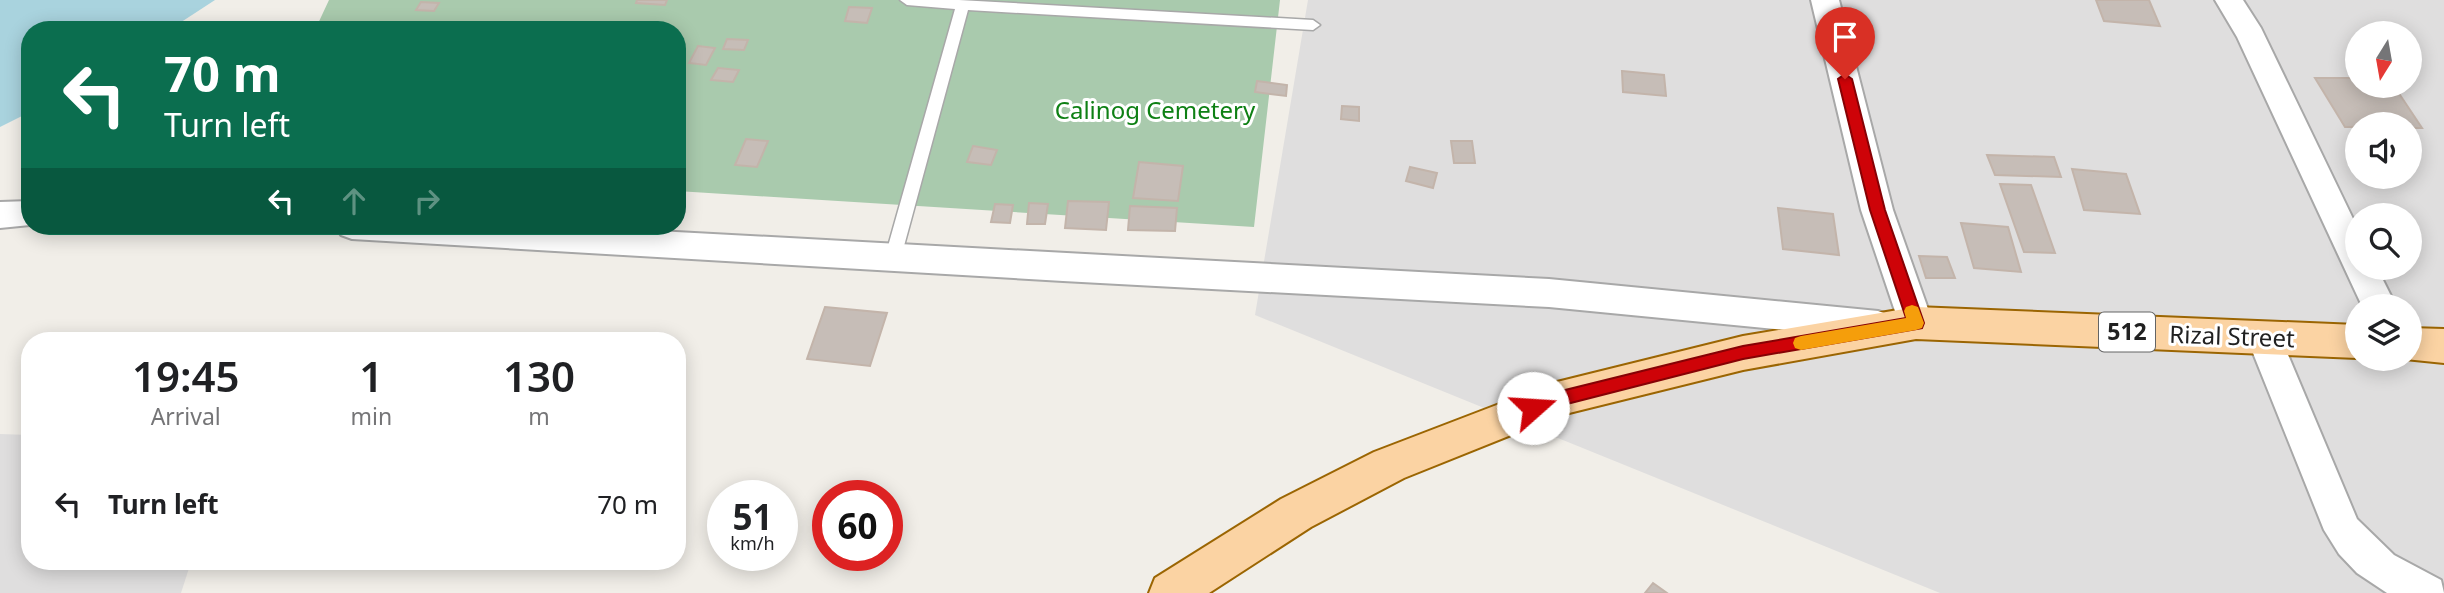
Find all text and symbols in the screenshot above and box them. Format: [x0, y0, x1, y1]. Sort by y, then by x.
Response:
pin [1815, 7, 1875, 79]
icon: arrive [1826, 18, 1864, 56]
north arrow [2345, 21, 2422, 98]
map controls [2345, 21, 2422, 371]
text: 70 m [164, 40, 281, 106]
icon: left [49, 49, 140, 140]
park label: Calinog Cemetery [1055, 93, 1256, 126]
text: Turn left [164, 103, 290, 146]
button: sound [2345, 112, 2422, 189]
icon: left [262, 182, 300, 220]
icon: ahead [335, 182, 373, 220]
icon: right [408, 182, 446, 220]
button: search [2345, 203, 2422, 280]
button: layers [2345, 294, 2422, 371]
road number: 512 [2099, 312, 2155, 352]
street label: Rizal Street [2169, 317, 2296, 354]
text: 19:45 [132, 347, 240, 404]
text: 1 [359, 347, 383, 404]
text: 130 [503, 347, 575, 404]
position arrow [1496, 371, 1570, 445]
text: Arrival [151, 400, 221, 432]
text: min [350, 400, 392, 432]
text: m [528, 400, 550, 432]
speed limit sign: 60 [812, 480, 903, 571]
icon: left [49, 485, 87, 523]
text: Turn left [108, 486, 219, 522]
text: 70 m [597, 486, 658, 522]
text: 51 [732, 493, 773, 540]
text: km/h [730, 531, 775, 555]

